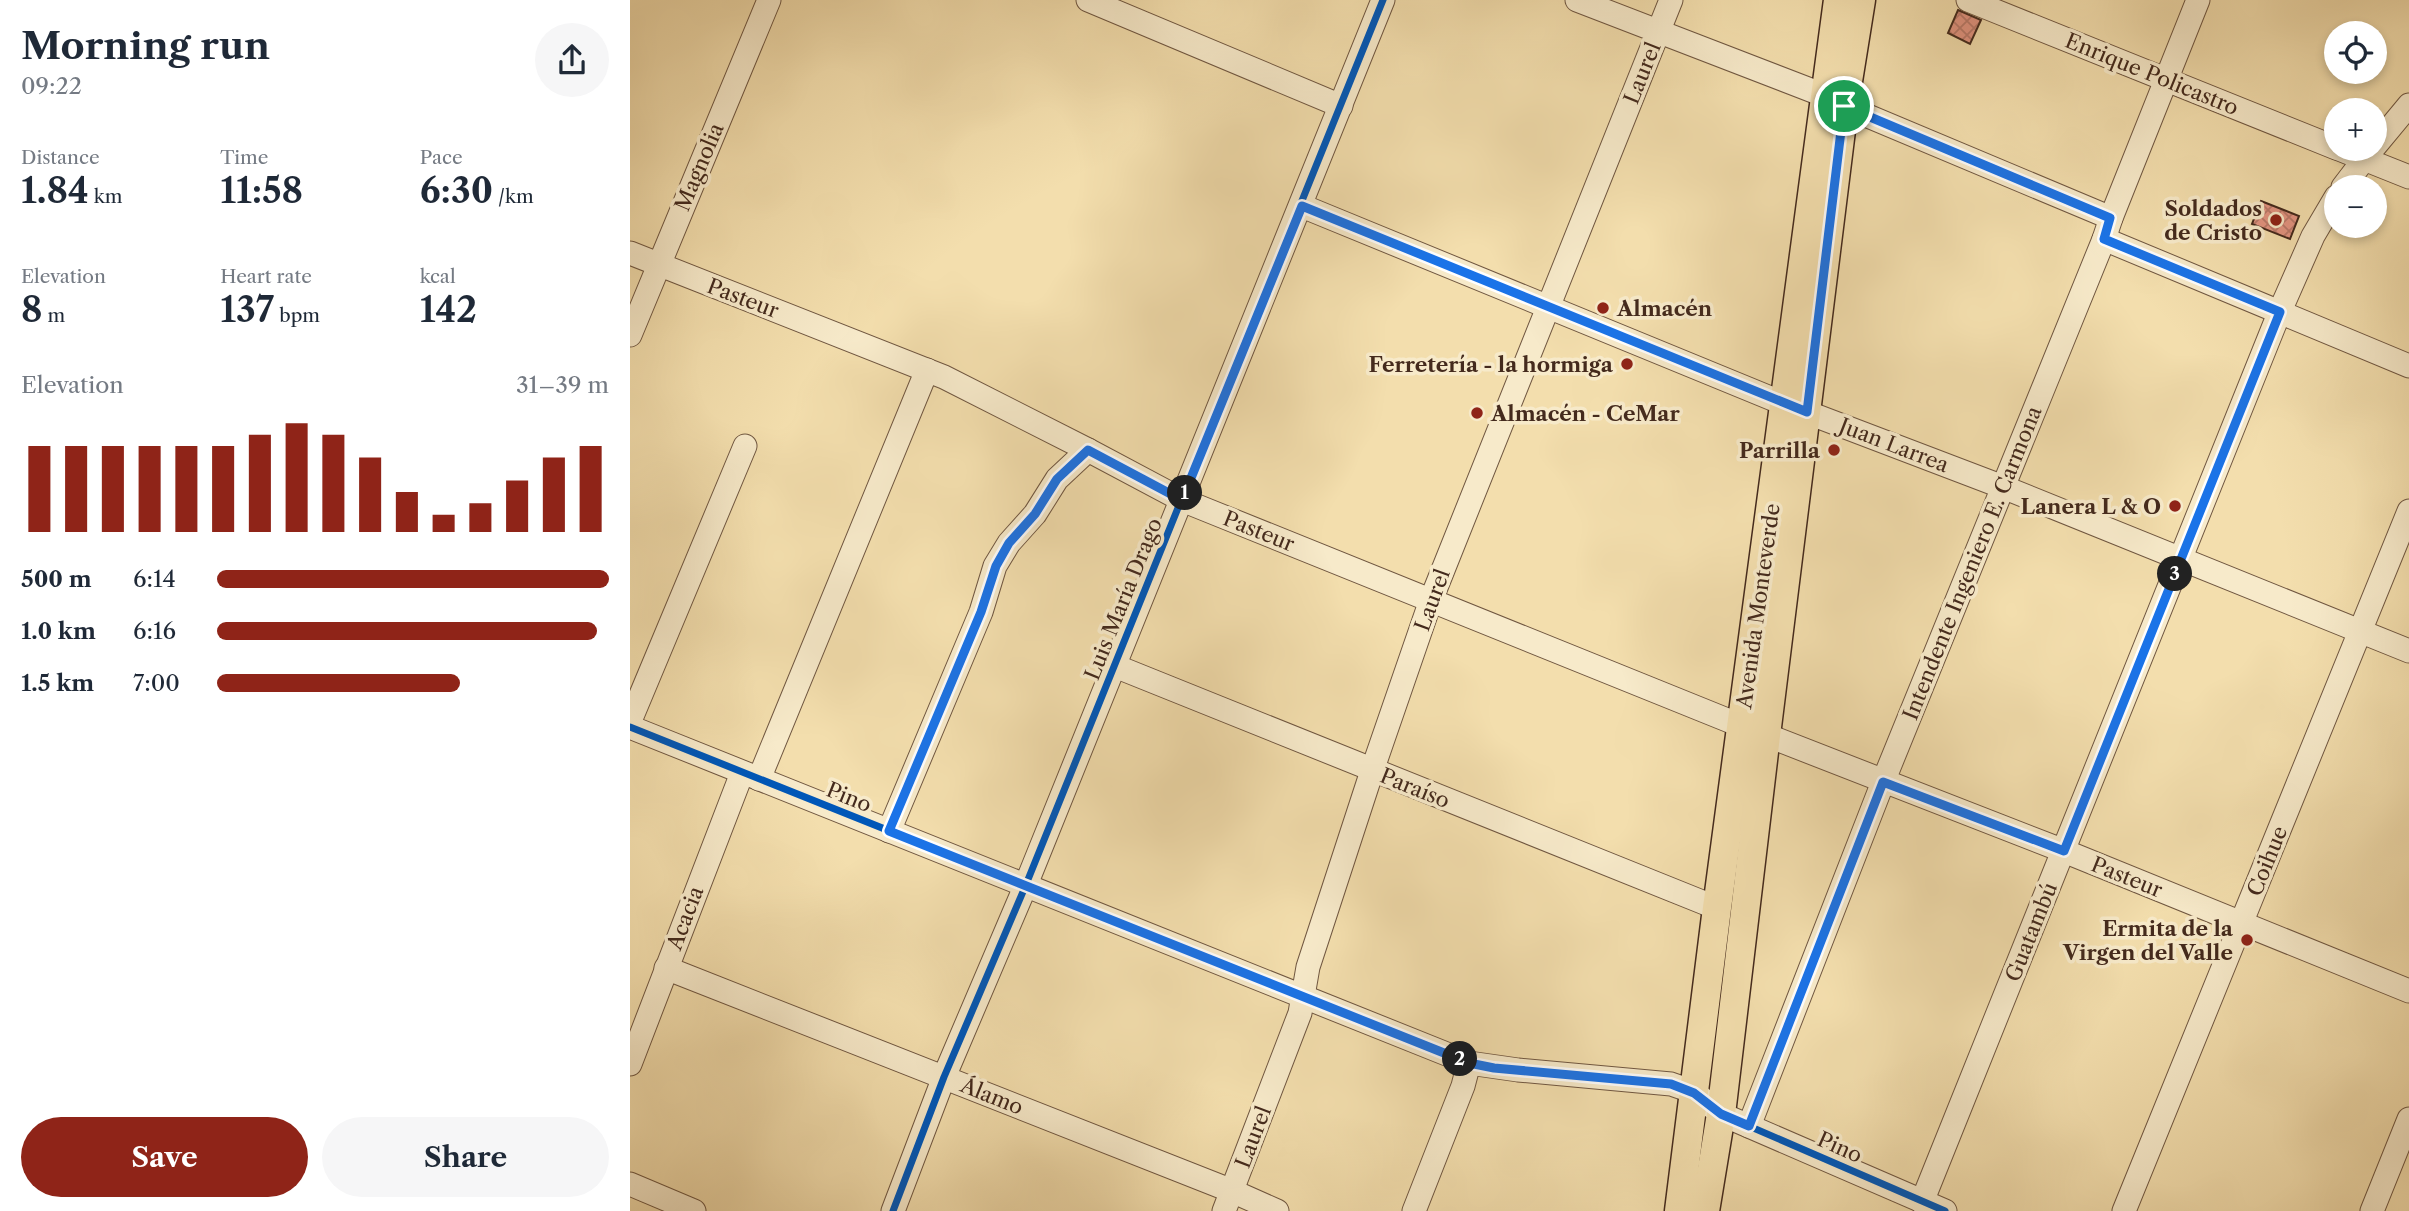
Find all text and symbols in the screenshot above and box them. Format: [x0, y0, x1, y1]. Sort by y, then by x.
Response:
map controls [2324, 21, 2387, 238]
button: locate [2324, 21, 2387, 84]
text: Morning run [21, 22, 270, 69]
button: share [535, 23, 609, 97]
street label: Enrique Policastro [2062, 28, 2242, 120]
street label: Laurel [1618, 38, 1666, 108]
text: 09:22 [21, 72, 82, 100]
pin [1814, 76, 1874, 136]
icon: arrive [1825, 87, 1863, 125]
button: + [2324, 98, 2387, 161]
street label: Magnolia [669, 119, 729, 215]
text: Distance [21, 146, 100, 169]
text: Time [220, 146, 268, 169]
text: Pace [420, 146, 463, 169]
text: 1.84 [21, 169, 89, 212]
text: 11:58 [220, 169, 303, 212]
text: 6:30 [420, 169, 493, 212]
button: − [2324, 175, 2387, 238]
text: km [89, 185, 122, 208]
text: /km [493, 185, 534, 208]
place label: Soldados de Cristo [2164, 196, 2262, 245]
marker: Soldados de Cristo [2268, 212, 2284, 228]
text: Elevation [21, 265, 106, 288]
text: Heart rate [220, 265, 312, 288]
text: kcal [420, 265, 456, 288]
street label: Pasteur [704, 273, 782, 323]
text: 8 [21, 288, 43, 331]
text: 137 [220, 288, 274, 331]
text: 142 [420, 288, 477, 331]
place label: Almacén [1616, 296, 1713, 321]
marker: Almacén [1595, 300, 1611, 316]
text: m [43, 304, 65, 327]
text: bpm [274, 304, 320, 327]
place label: Ferretería - la hormiga [1369, 352, 1614, 377]
marker: Ferretería - la hormiga [1619, 356, 1635, 372]
text: Elevation [21, 371, 124, 399]
text: 31–39 m [516, 371, 609, 399]
place label: Almacén - CeMar [1490, 401, 1680, 426]
street label: Intendente Ingeniero E. Carmona [1897, 402, 2047, 724]
marker: Almacén - CeMar [1469, 405, 1485, 421]
street label: Juan Larrea [1833, 412, 1953, 478]
place label: Parrilla [1739, 438, 1821, 463]
marker: Parrilla [1826, 442, 1842, 458]
pin: 1 [1168, 476, 1202, 510]
text: 1 [1180, 481, 1189, 504]
place label: Lanera L & O [2020, 494, 2161, 519]
marker: Lanera L & O [2167, 498, 2183, 514]
street label: Avenida Monteverde [1731, 502, 1785, 711]
street label: Pasteur [1220, 505, 1298, 557]
street label: Luis María Drago [1079, 514, 1167, 684]
pin: 3 [2158, 556, 2192, 592]
text: 3 [2169, 562, 2180, 585]
text: 500 m [21, 565, 92, 593]
text: 6:14 [133, 565, 176, 593]
street label: Laurel [1409, 565, 1455, 635]
text: 1.0 km [21, 617, 96, 645]
text: 6:16 [133, 617, 176, 645]
text: 1.5 km [21, 669, 94, 697]
text: 7:00 [133, 669, 180, 697]
street label: Paraíso [1377, 763, 1453, 813]
street label: Pino [823, 777, 875, 817]
street label: Coihue [2242, 822, 2292, 900]
street label: Pasteur [2088, 851, 2166, 903]
street label: Guatambú [2000, 879, 2062, 985]
street label: Acacia [661, 882, 709, 954]
place label: Ermita de la Virgen del Valle [2062, 916, 2234, 965]
marker: Ermita de la Virgen del Valle [2239, 932, 2255, 948]
pin: 2 [1442, 1042, 1478, 1076]
text: 2 [1454, 1047, 1465, 1070]
street label: Álamo [956, 1072, 1027, 1120]
street label: Laurel [1230, 1102, 1276, 1172]
button: Save [21, 1117, 308, 1197]
button: Share [322, 1117, 609, 1197]
street label: Pino [1814, 1126, 1866, 1168]

